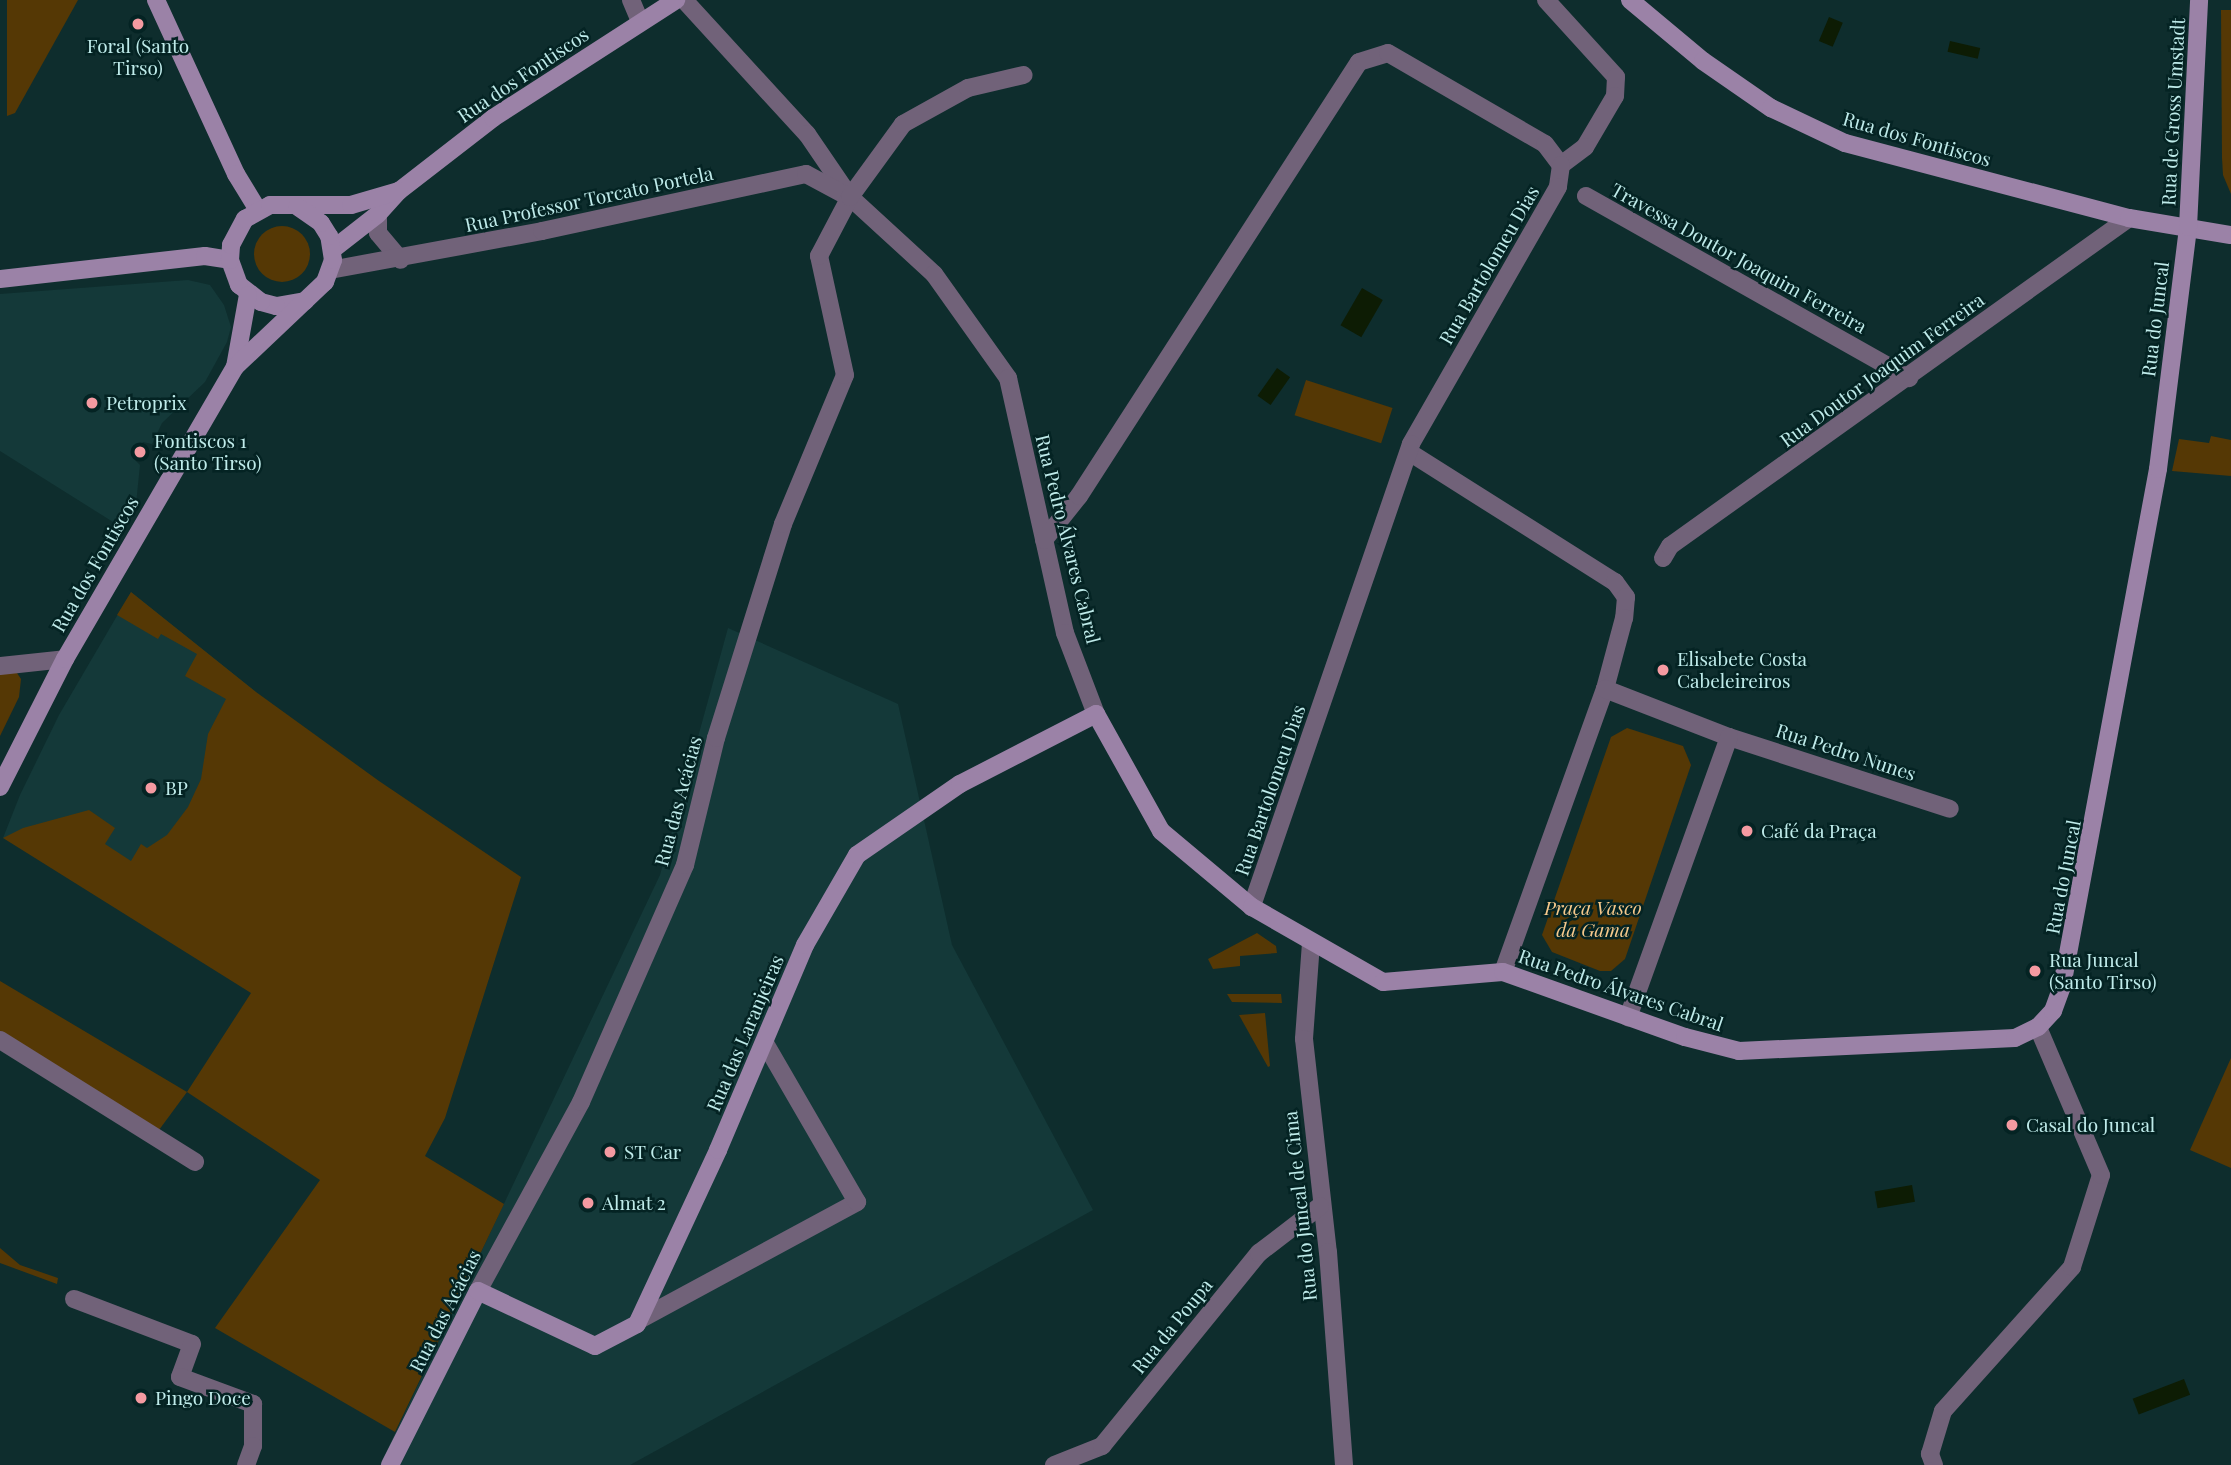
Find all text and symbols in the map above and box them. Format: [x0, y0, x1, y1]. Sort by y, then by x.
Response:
marker: Foral (Santo Tirso) [130, 16, 146, 32]
street label: Rua de Gross Umstadt [2157, 17, 2189, 207]
street label: Rua dos Fontiscos [453, 23, 593, 127]
place label: Foral (Santo Tirso) [87, 35, 189, 79]
street label: Rua dos Fontiscos [1840, 107, 1994, 171]
street label: Rua Professor Torcato Portela [462, 161, 716, 237]
street label: Travessa Doutor Joaquim Ferreira [1607, 178, 1871, 338]
street label: Rua Bartolomeu Dias [1434, 182, 1544, 348]
street label: Rua do Juncal [2137, 260, 2173, 378]
street label: Rua Doutor Joaquim Ferreira [1775, 288, 1989, 452]
place label: Petroprix [106, 392, 187, 414]
marker: Petroprix [84, 395, 100, 411]
place label: Fontiscos 1 (Santo Tirso) [154, 430, 262, 474]
street label: Rua Pedro Álvares Cabral [1031, 432, 1105, 646]
marker: Fontiscos 1 (Santo Tirso) [132, 444, 148, 460]
street label: Rua dos Fontiscos [47, 492, 143, 636]
place label: Elisabete Costa Cabeleireiros [1677, 648, 1807, 692]
marker: Elisabete Costa Cabeleireiros [1655, 662, 1671, 678]
street label: Rua Bartolomeu Dias [1230, 701, 1310, 879]
street label: Rua Pedro Nunes [1773, 719, 1919, 785]
street label: Rua das Acácias [650, 733, 706, 869]
place label: BP [165, 777, 188, 799]
marker: BP [143, 780, 159, 796]
street label: Rua do Juncal [2041, 818, 2085, 936]
place label: Café da Praça [1761, 820, 1877, 842]
marker: Café da Praça [1739, 823, 1755, 839]
park label: Praça Vasco da Gama [1544, 897, 1642, 941]
street label: Rua Pedro Álvares Cabral [1515, 944, 1727, 1036]
place label: Rua Juncal (Santo Tirso) [2049, 949, 2157, 993]
street label: Rua das Laranjeiras [702, 951, 788, 1115]
marker: Rua Juncal (Santo Tirso) [2027, 963, 2043, 979]
street label: Rua do Juncal de Cima [1279, 1110, 1321, 1302]
place label: Casal do Juncal [2026, 1114, 2155, 1136]
marker: Casal do Juncal [2004, 1117, 2020, 1133]
place label: ST Car [624, 1141, 682, 1163]
marker: ST Car [602, 1144, 618, 1160]
place label: Almat 2 [602, 1192, 666, 1214]
marker: Almat 2 [580, 1195, 596, 1211]
street label: Rua das Acácias [404, 1246, 486, 1376]
street label: Rua da Poupa [1127, 1274, 1217, 1378]
place label: Pingo Doce [155, 1387, 251, 1409]
marker: Pingo Doce [133, 1390, 149, 1406]

